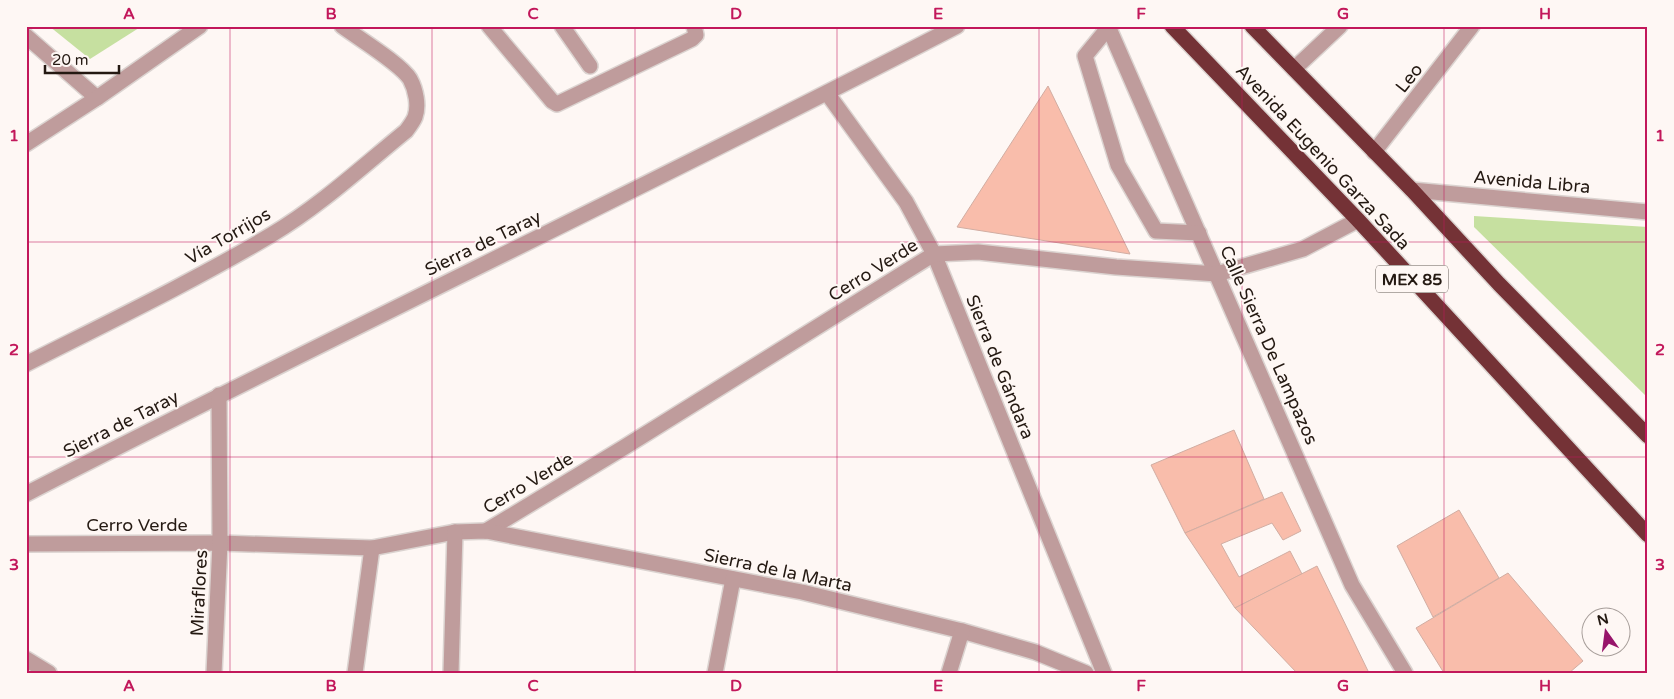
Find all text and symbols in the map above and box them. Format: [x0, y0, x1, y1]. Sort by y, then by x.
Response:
text: A [123, 4, 135, 24]
text: B [325, 4, 337, 24]
text: C [527, 4, 539, 24]
text: D [730, 4, 742, 24]
text: E [933, 4, 943, 24]
text: F [1136, 4, 1146, 24]
text: G [1337, 4, 1349, 24]
text: H [1539, 4, 1551, 24]
scale bar [45, 42, 119, 74]
text: 20 m [52, 51, 89, 69]
street label: Leo [1391, 59, 1427, 97]
street label: Avenida Eugenio Garza Sada [1231, 60, 1415, 254]
text: 1 [9, 126, 19, 146]
text: 1 [1655, 126, 1665, 146]
street label: Avenida Libra [1473, 166, 1591, 198]
street label: Vía Torrijos [181, 203, 275, 269]
street label: Sierra de Taray [421, 205, 545, 281]
street label: Cerro Verde [824, 234, 922, 306]
street label: Calle Sierra De Lampazos [1215, 242, 1323, 448]
road number: MEX 85 [1376, 266, 1448, 292]
street label: Sierra de Gándara [961, 292, 1039, 442]
text: 2 [9, 340, 19, 360]
text: 2 [1655, 340, 1665, 360]
street label: Sierra de Taray [60, 385, 183, 463]
street label: Cerro Verde [479, 447, 577, 519]
street label: Cerro Verde [86, 514, 188, 536]
street label: Sierra de la Marta [702, 544, 854, 596]
street label: Miraflores [186, 549, 212, 637]
text: 3 [9, 555, 19, 575]
text: 3 [1655, 555, 1665, 575]
north arrow [1582, 606, 1632, 656]
text: N [1595, 610, 1610, 629]
text: A [123, 676, 135, 696]
text: B [325, 676, 337, 696]
text: C [527, 676, 539, 696]
text: D [730, 676, 742, 696]
text: E [933, 676, 943, 696]
text: F [1136, 676, 1146, 696]
text: G [1337, 676, 1349, 696]
text: H [1539, 676, 1551, 696]

